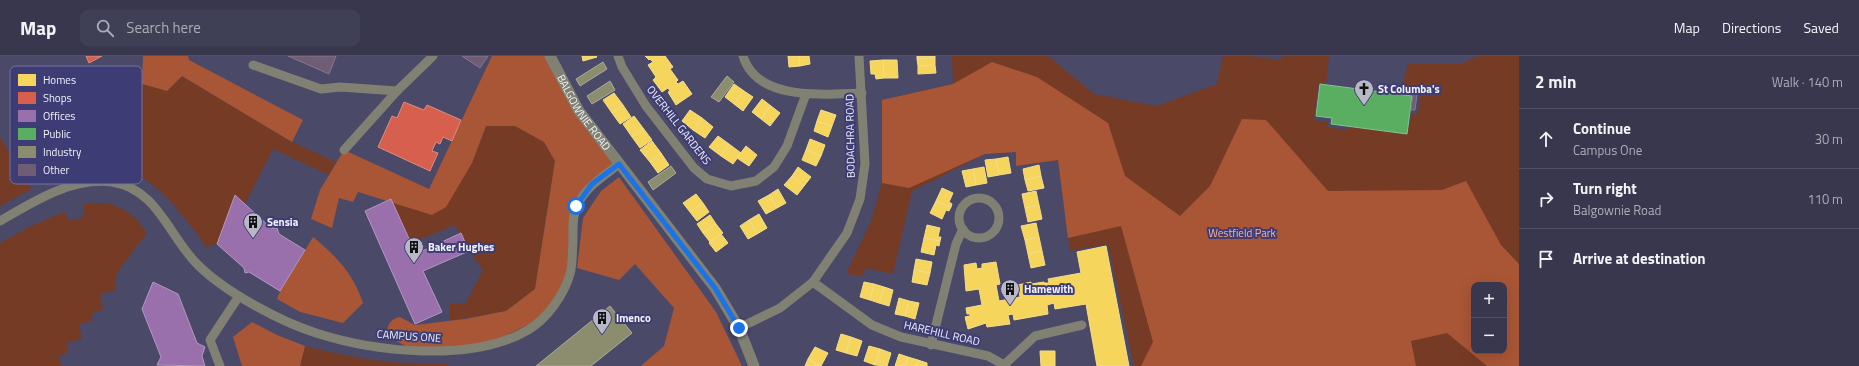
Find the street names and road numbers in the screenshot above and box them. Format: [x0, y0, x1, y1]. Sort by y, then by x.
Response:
street label: BALGOWNIE ROAD [553, 72, 615, 154]
street label: OVERHILL GARDENS [643, 82, 715, 168]
street label: BODACHRA ROAD [841, 94, 859, 178]
street label: HAREHILL ROAD [902, 316, 982, 350]
street label: CAMPUS ONE [376, 326, 442, 346]

